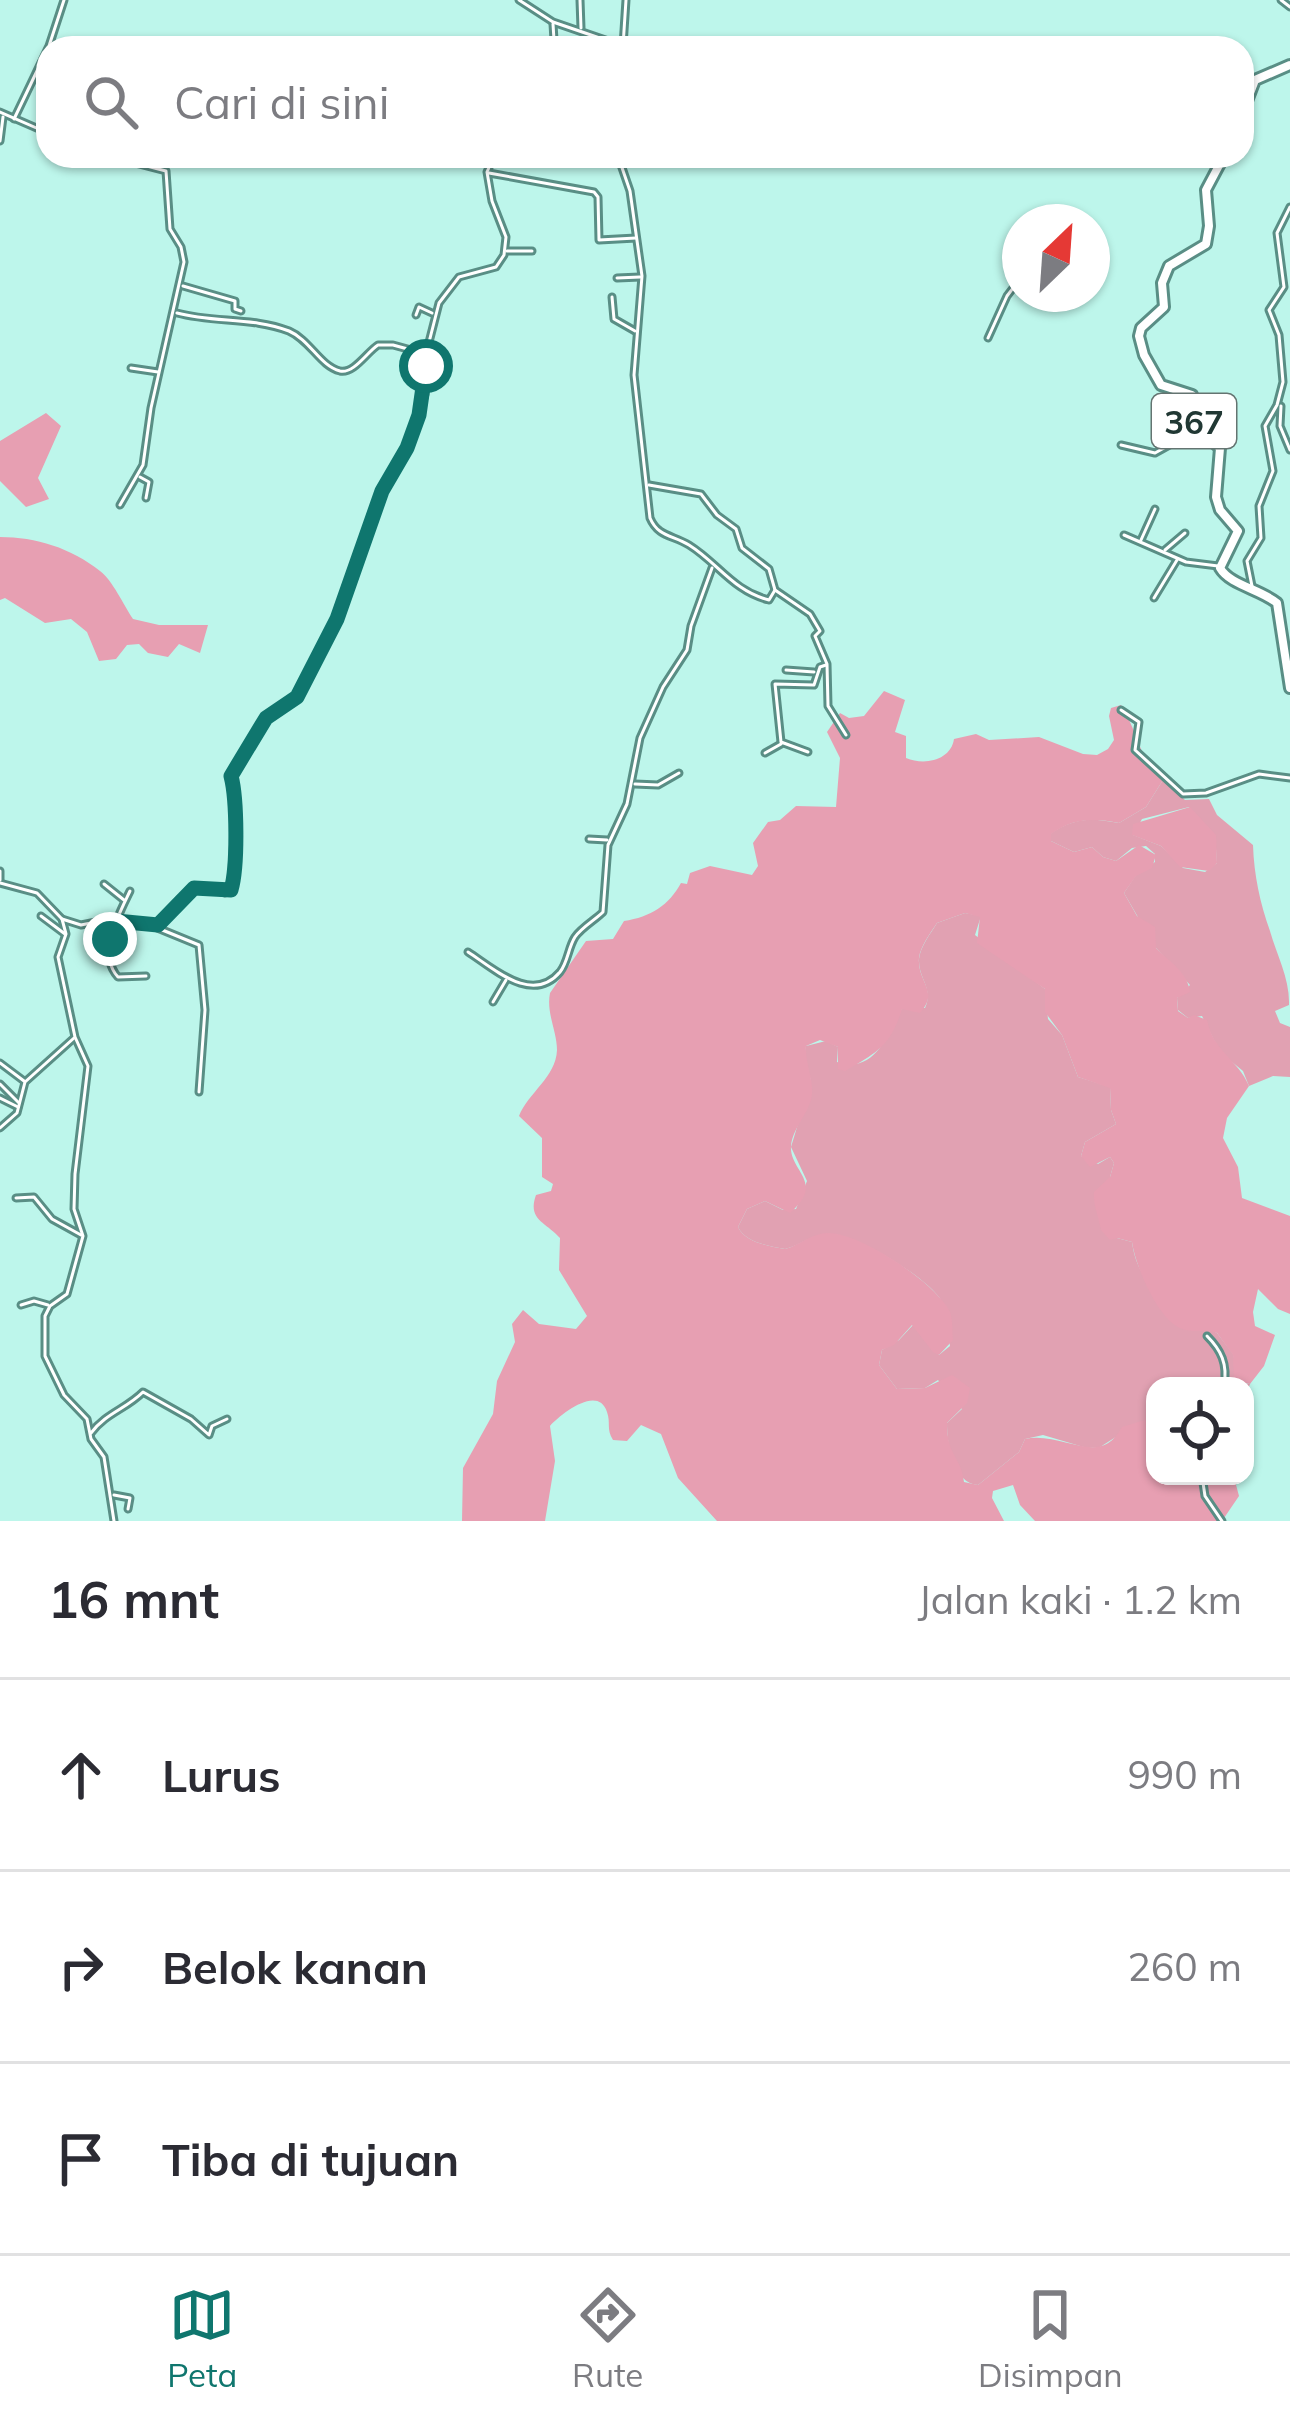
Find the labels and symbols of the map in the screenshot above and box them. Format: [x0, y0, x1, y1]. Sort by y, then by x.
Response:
north arrow [1002, 204, 1110, 312]
route start [399, 339, 453, 393]
road number: 367 [1152, 394, 1236, 448]
route end [83, 912, 137, 966]

